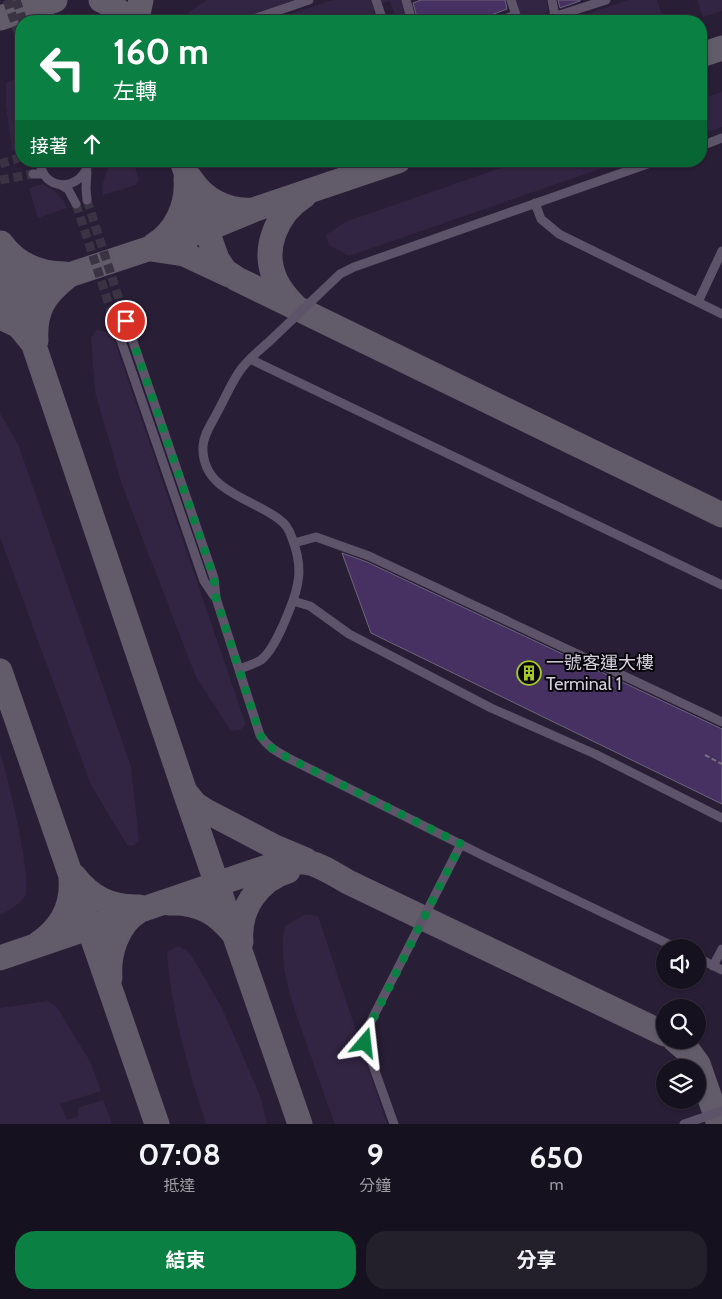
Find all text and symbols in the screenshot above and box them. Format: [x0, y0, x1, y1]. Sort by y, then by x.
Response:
text: 160 m [113, 30, 209, 73]
icon: left [30, 35, 95, 100]
text: 左轉 [113, 78, 157, 105]
icon: ahead [78, 130, 106, 158]
text: 接著 [30, 135, 68, 158]
pin [105, 300, 147, 342]
icon: arrive [112, 307, 140, 335]
place label: 一號客運大樓 Terminal 1 [546, 652, 654, 695]
building icon: 一號客運大樓 Terminal 1 [516, 660, 542, 686]
map controls [656, 939, 706, 1109]
button: sound [656, 939, 706, 989]
button: search [656, 999, 706, 1049]
position arrow [338, 1016, 390, 1068]
button: layers [656, 1059, 706, 1109]
text: 07:08 [138, 1136, 221, 1173]
text: 9 [367, 1136, 384, 1173]
text: 650 [530, 1139, 584, 1176]
text: m [550, 1175, 564, 1194]
text: 抵達 [164, 1176, 196, 1195]
text: 分鐘 [359, 1176, 391, 1195]
button: 結束 [15, 1231, 356, 1289]
button: 分享 [366, 1231, 707, 1289]

